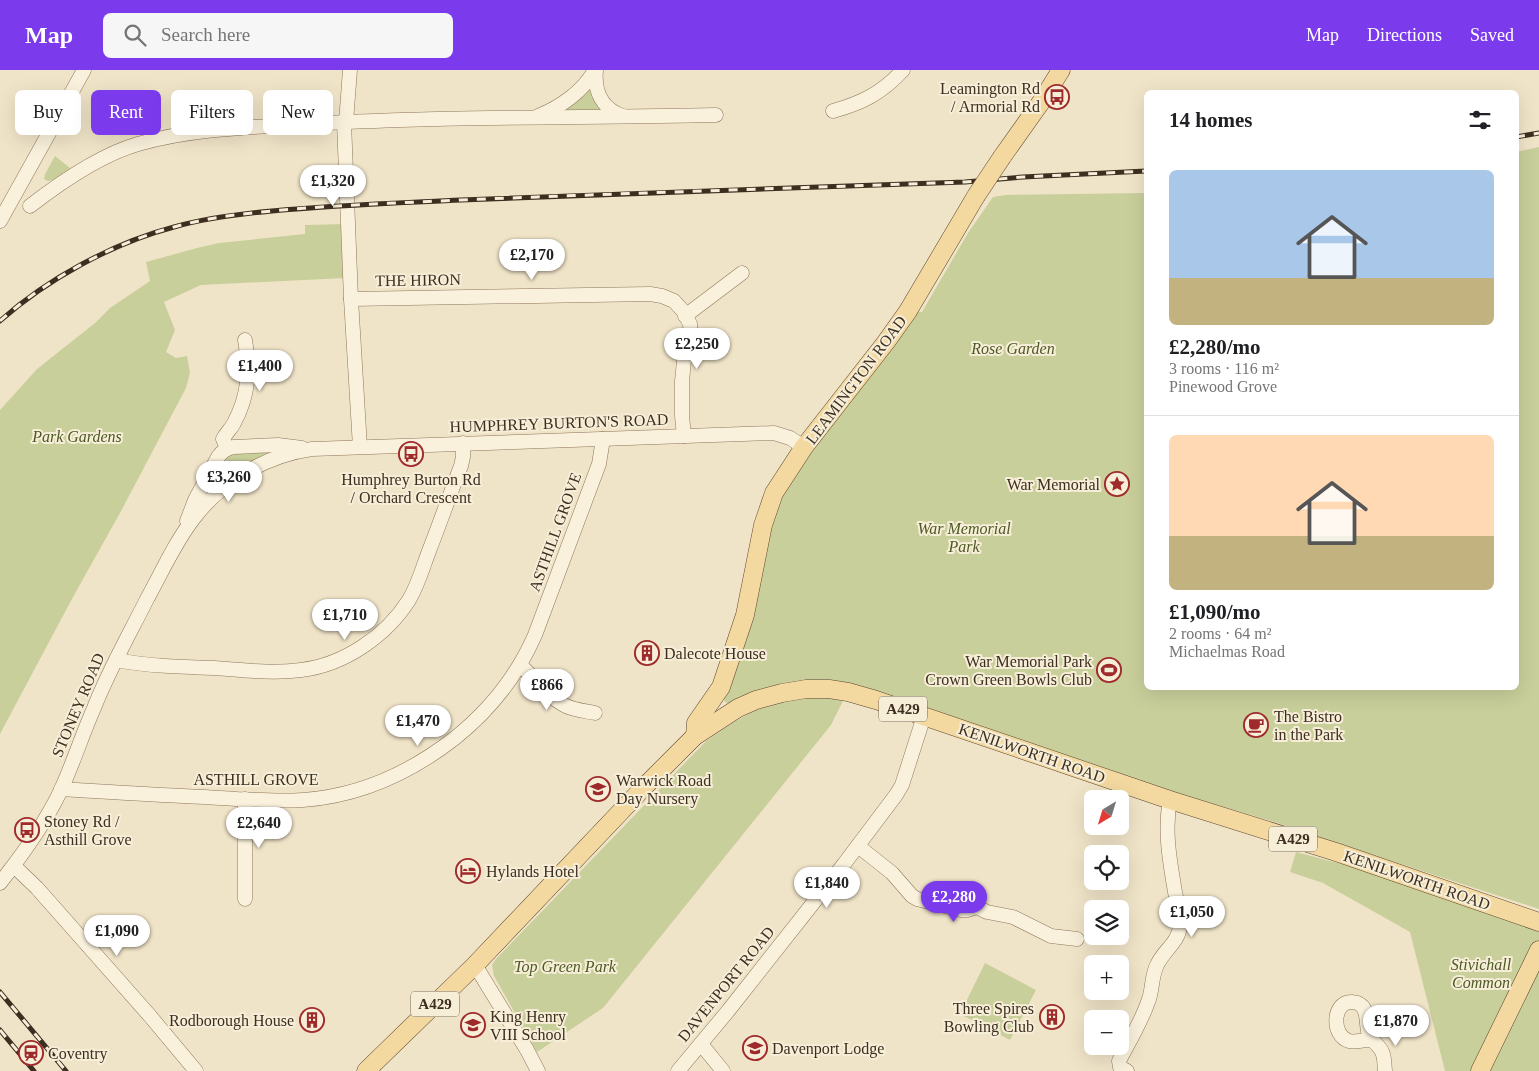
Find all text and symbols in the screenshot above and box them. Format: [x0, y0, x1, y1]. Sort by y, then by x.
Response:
search box [103, 13, 453, 58]
icon: search [121, 21, 149, 49]
text: Map [25, 22, 73, 48]
text: Search here [161, 24, 250, 45]
text: Map [1306, 25, 1339, 45]
text: Directions [1367, 25, 1442, 45]
text: Saved [1470, 25, 1514, 45]
place label: Leamington Rd / Armorial Rd [940, 80, 1040, 115]
bus stop icon: Leamington Rd / Armorial Rd [1044, 84, 1070, 110]
chip: Buy [15, 90, 81, 135]
chip: Rent [91, 90, 161, 135]
chip: Filters [171, 90, 253, 135]
chip: New [263, 90, 333, 135]
icon: filters [1466, 106, 1494, 134]
text: 14 homes [1169, 108, 1252, 132]
pin: £1,320 [292, 164, 374, 207]
text: £1,320 [311, 172, 355, 189]
icon: home [1287, 202, 1377, 292]
pin: £2,170 [491, 238, 573, 281]
text: £2,170 [510, 246, 554, 263]
street label: THE HIRON [375, 271, 461, 289]
street label: LEAMINGTON ROAD [802, 313, 910, 447]
pin: £2,250 [656, 328, 738, 370]
text: £2,250 [675, 335, 719, 352]
text: £2,280/mo [1169, 335, 1261, 359]
park label: Rose Garden [970, 340, 1055, 357]
pin: £1,400 [219, 350, 301, 392]
text: £1,400 [238, 357, 282, 374]
text: 3 rooms · 116 m² [1169, 360, 1279, 377]
text: Pinewood Grove [1169, 378, 1277, 395]
street label: HUMPHREY BURTON'S ROAD [449, 411, 669, 435]
park label: Park Gardens [31, 428, 122, 445]
bus stop icon: Humphrey Burton Rd / Orchard Crescent [398, 441, 424, 467]
pin: £3,260 [188, 460, 270, 503]
text: £3,260 [207, 468, 251, 485]
icon: home [1287, 468, 1377, 558]
street label: ASTHILL GROVE [526, 470, 584, 594]
place label: Humphrey Burton Rd / Orchard Crescent [341, 471, 481, 506]
place icon: War Memorial [1104, 471, 1130, 497]
place label: War Memorial [1007, 476, 1101, 493]
park label: War Memorial Park [917, 520, 1011, 555]
pin: £1,710 [304, 598, 386, 641]
text: £1,090/mo [1169, 600, 1261, 624]
text: £1,710 [323, 606, 367, 623]
text: 2 rooms · 64 m² [1169, 625, 1272, 642]
building icon: Dalecote House [634, 640, 660, 666]
text: Michaelmas Road [1169, 643, 1285, 660]
place label: Dalecote House [664, 645, 766, 662]
street label: STONEY ROAD [48, 650, 108, 760]
place label: War Memorial Park Crown Green Bowls Club [925, 653, 1092, 688]
sports icon: War Memorial Park Crown Green Bowls Club [1096, 657, 1122, 683]
pin: £866 [517, 668, 577, 711]
text: £866 [531, 676, 563, 693]
road number: A429 [879, 696, 927, 722]
pin: £1,470 [377, 704, 459, 747]
place label: The Bistro in the Park [1274, 708, 1343, 743]
text: £1,470 [396, 712, 440, 729]
cafe icon: The Bistro in the Park [1243, 712, 1269, 738]
street label: KENILWORTH ROAD [957, 720, 1107, 786]
street label: ASTHILL GROVE [193, 771, 319, 788]
place label: Warwick Road Day Nursery [616, 772, 711, 808]
school or university icon: Warwick Road Day Nursery [585, 776, 611, 802]
north arrow [1084, 790, 1129, 835]
map controls [1084, 790, 1129, 1055]
pin: £2,640 [218, 806, 300, 849]
place label: Stoney Rd / Asthill Grove [44, 813, 132, 848]
text: £2,640 [237, 814, 281, 831]
bus stop icon: Stoney Rd / Asthill Grove [14, 817, 40, 843]
road number: A429 [1269, 826, 1317, 852]
button: locate [1084, 845, 1129, 890]
street label: KENILWORTH ROAD [1342, 847, 1492, 913]
hotel icon: Hylands Hotel [455, 858, 481, 884]
place label: Hylands Hotel [486, 863, 579, 881]
pin: £1,840 [786, 866, 868, 909]
text: £1,840 [805, 874, 849, 891]
pin: £2,280 [913, 880, 995, 923]
text: £2,280 [932, 888, 976, 905]
pin: £1,050 [1151, 896, 1233, 938]
button: layers [1084, 900, 1129, 945]
text: £1,050 [1170, 903, 1214, 920]
pin: £1,090 [76, 914, 158, 957]
text: £1,090 [95, 922, 139, 939]
street label: DAVENPORT ROAD [674, 923, 778, 1045]
button: + [1084, 955, 1129, 1000]
park label: Stivichall Common [1451, 956, 1512, 991]
park label: Top Green Park [514, 958, 617, 976]
road number: A429 [411, 992, 459, 1016]
place label: Three Spires Bowling Club [944, 1000, 1034, 1036]
building icon: Three Spires Bowling Club [1039, 1004, 1065, 1030]
pin: £1,870 [1355, 1004, 1437, 1047]
building icon: Rodborough House [299, 1007, 325, 1033]
place label: King Henry VIII School [490, 1008, 567, 1043]
button: − [1084, 1010, 1129, 1055]
place label: Rodborough House [169, 1012, 294, 1030]
school or university icon: King Henry VIII School [460, 1012, 486, 1038]
text: £1,870 [1374, 1012, 1418, 1029]
school or university icon: Davenport Lodge [742, 1035, 768, 1061]
station icon: Coventry [18, 1040, 44, 1066]
place label: Davenport Lodge [772, 1040, 884, 1058]
place label: Coventry [48, 1045, 108, 1063]

